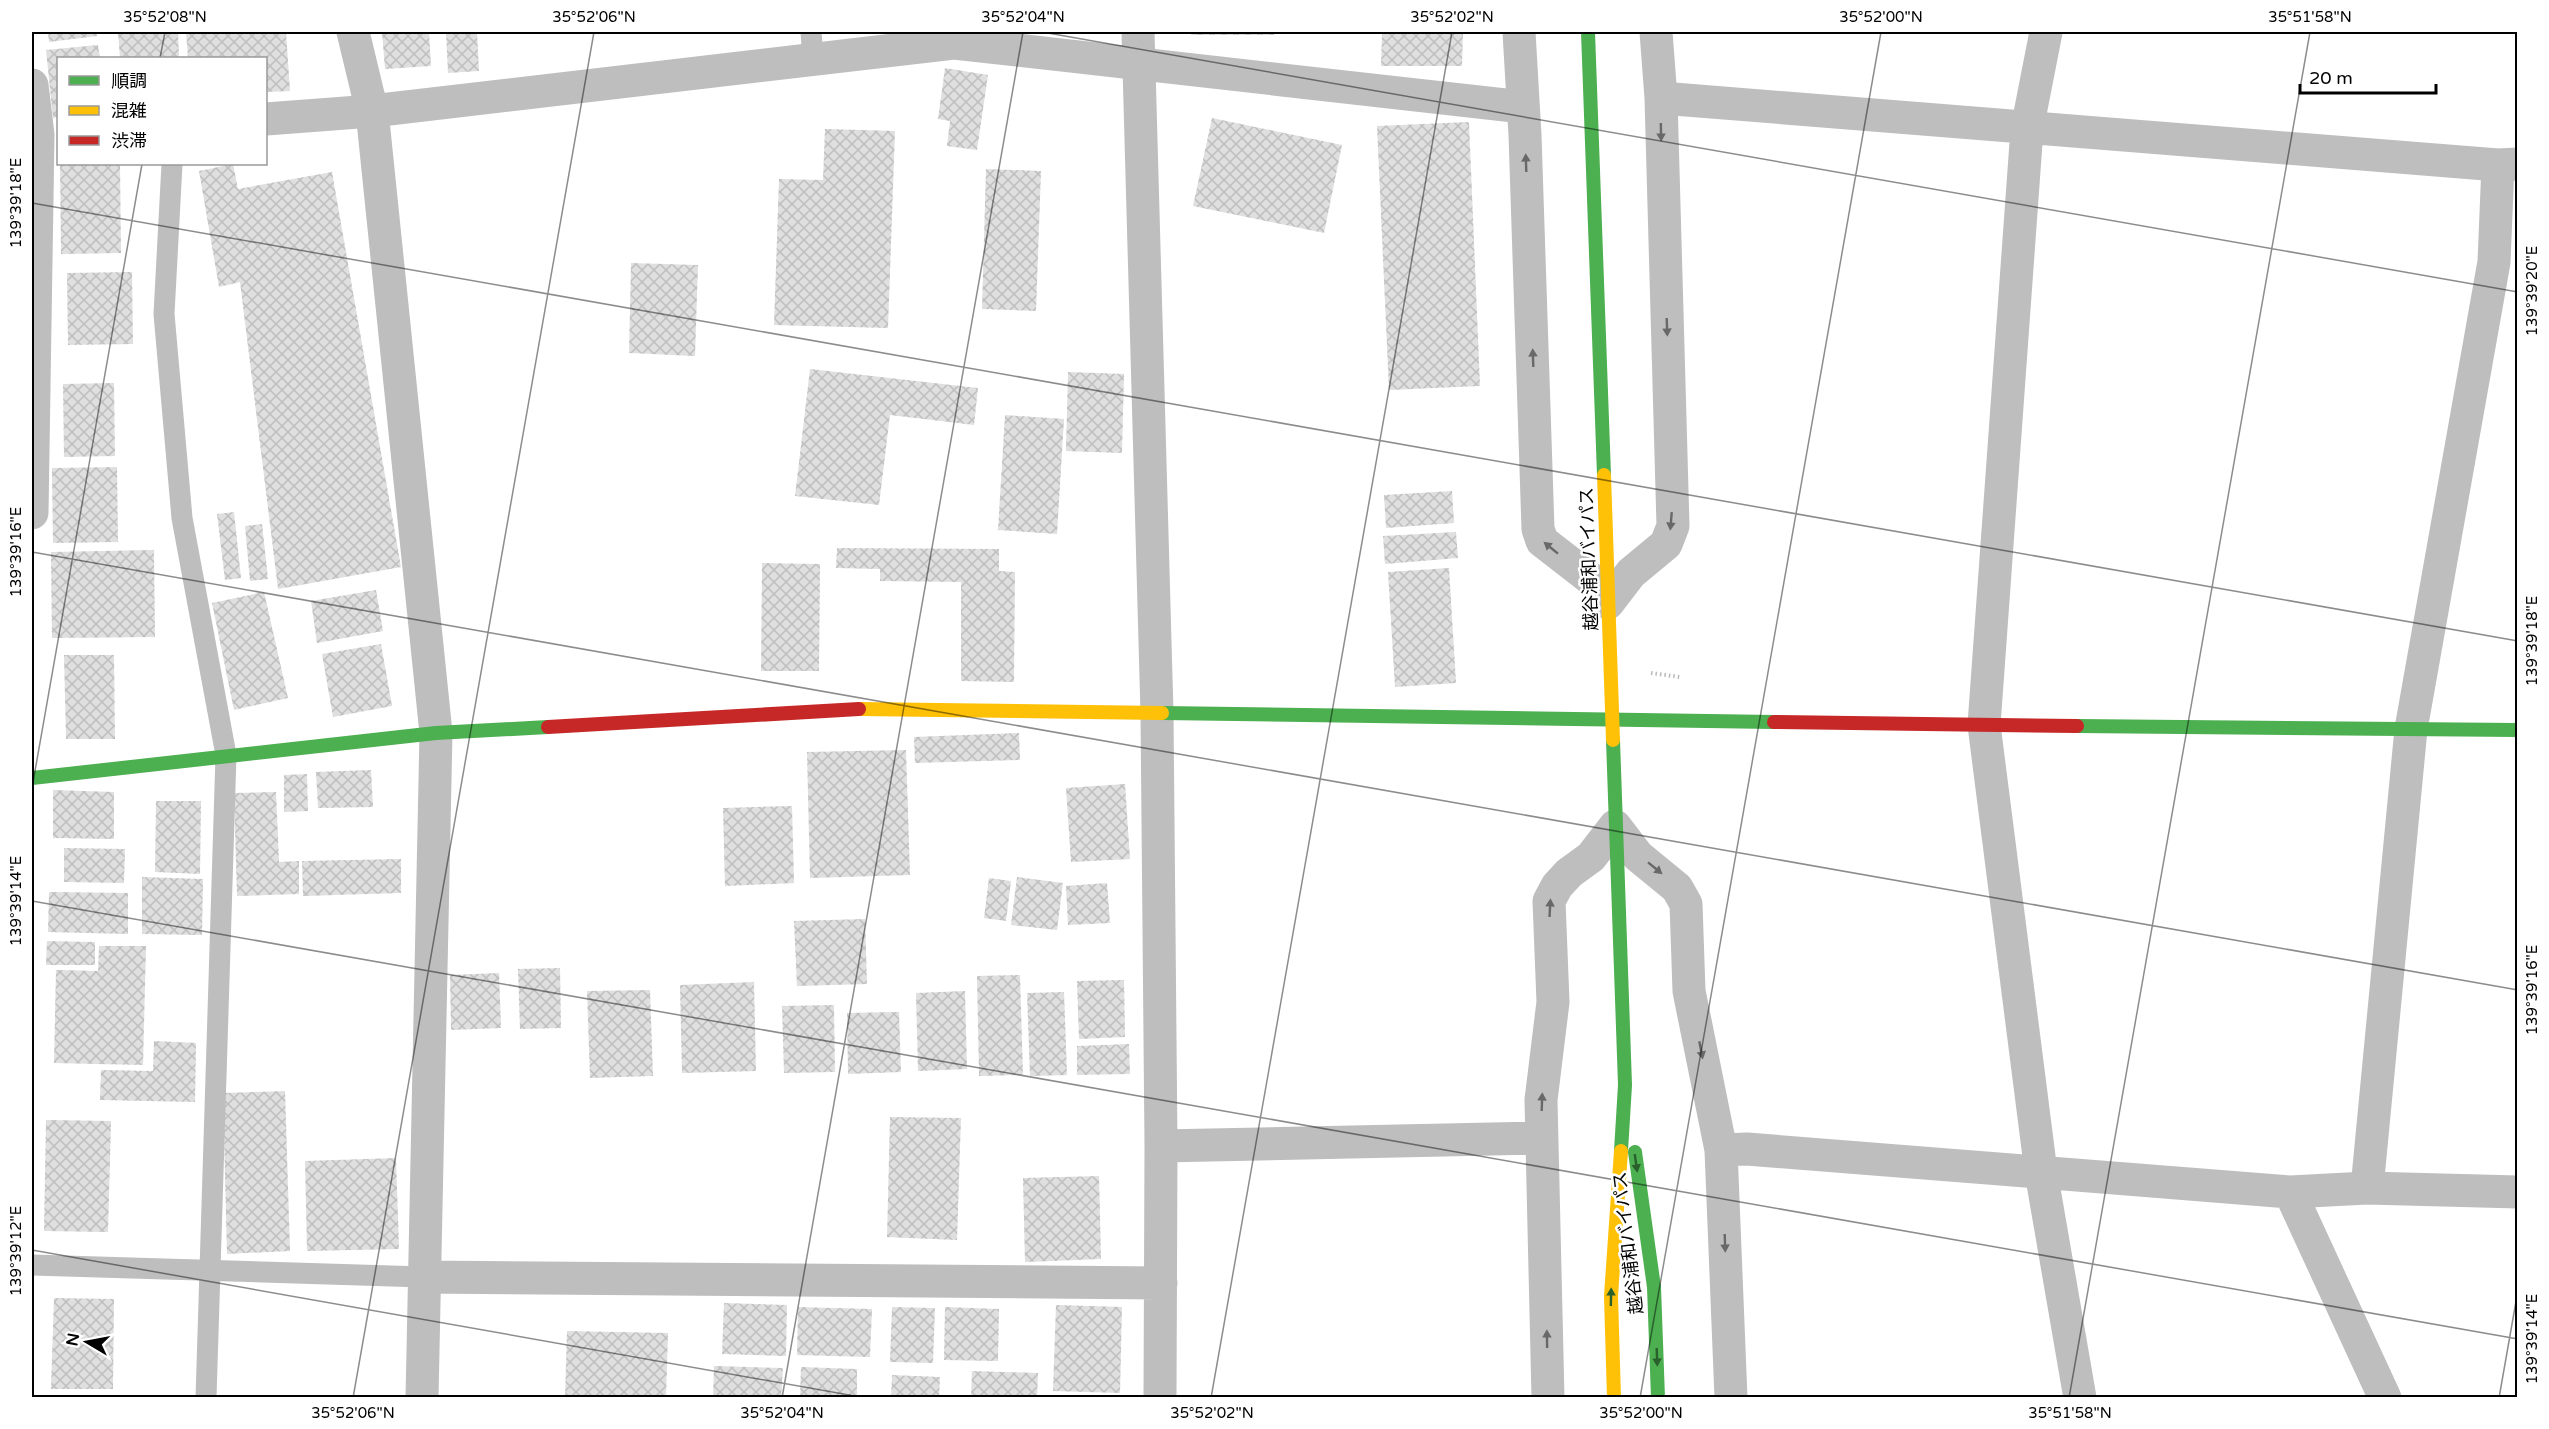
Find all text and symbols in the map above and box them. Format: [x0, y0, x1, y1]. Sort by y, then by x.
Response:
text: 35°52'08"N [123, 8, 207, 26]
text: 35°52'06"N [552, 8, 636, 26]
text: 35°52'04"N [981, 8, 1065, 26]
text: 35°52'02"N [1410, 8, 1494, 26]
text: 35°52'00"N [1839, 8, 1923, 26]
text: 35°51'58"N [2268, 8, 2352, 26]
legend [57, 57, 267, 165]
scale bar [2300, 57, 2436, 95]
text: 20 m [2309, 67, 2353, 89]
text: 順調 [111, 70, 147, 92]
text: 混雑 [111, 100, 147, 122]
one-way arrow [1656, 122, 1666, 141]
text: 渋滞 [111, 130, 147, 152]
one-way arrow [1521, 154, 1531, 173]
text: 139°39'18"E [7, 158, 25, 248]
text: 139°39'20"E [2523, 246, 2541, 336]
one-way arrow [1662, 317, 1671, 336]
one-way arrow [1528, 348, 1537, 367]
street label: 越谷浦和バイパス [1576, 487, 1602, 631]
text: 139°39'16"E [7, 507, 25, 597]
one-way arrow [1666, 512, 1676, 531]
one-way arrow [1543, 541, 1559, 554]
text: 139°39'18"E [2523, 596, 2541, 686]
text: 139°39'14"E [7, 856, 25, 946]
one-way arrow [1647, 862, 1663, 875]
one-way arrow [1546, 898, 1555, 917]
text: 139°39'16"E [2523, 945, 2541, 1035]
one-way arrow [1697, 1040, 1706, 1059]
one-way arrow [1537, 1093, 1546, 1112]
one-way arrow [1632, 1154, 1641, 1173]
street label: 越谷浦和バイパス [1608, 1170, 1648, 1316]
text: 139°39'12"E [7, 1206, 25, 1296]
one-way arrow [1720, 1233, 1729, 1252]
one-way arrow [1607, 1288, 1616, 1307]
text: 139°39'14"E [2523, 1294, 2541, 1384]
north arrow [57, 1312, 117, 1372]
one-way arrow [1542, 1330, 1551, 1349]
text: N [62, 1332, 84, 1348]
one-way arrow [1652, 1347, 1661, 1366]
text: 35°52'06"N [311, 1404, 395, 1422]
text: 35°52'04"N [740, 1404, 824, 1422]
text: 35°52'02"N [1170, 1404, 1254, 1422]
text: 35°52'00"N [1599, 1404, 1683, 1422]
text: 35°51'58"N [2028, 1404, 2112, 1422]

